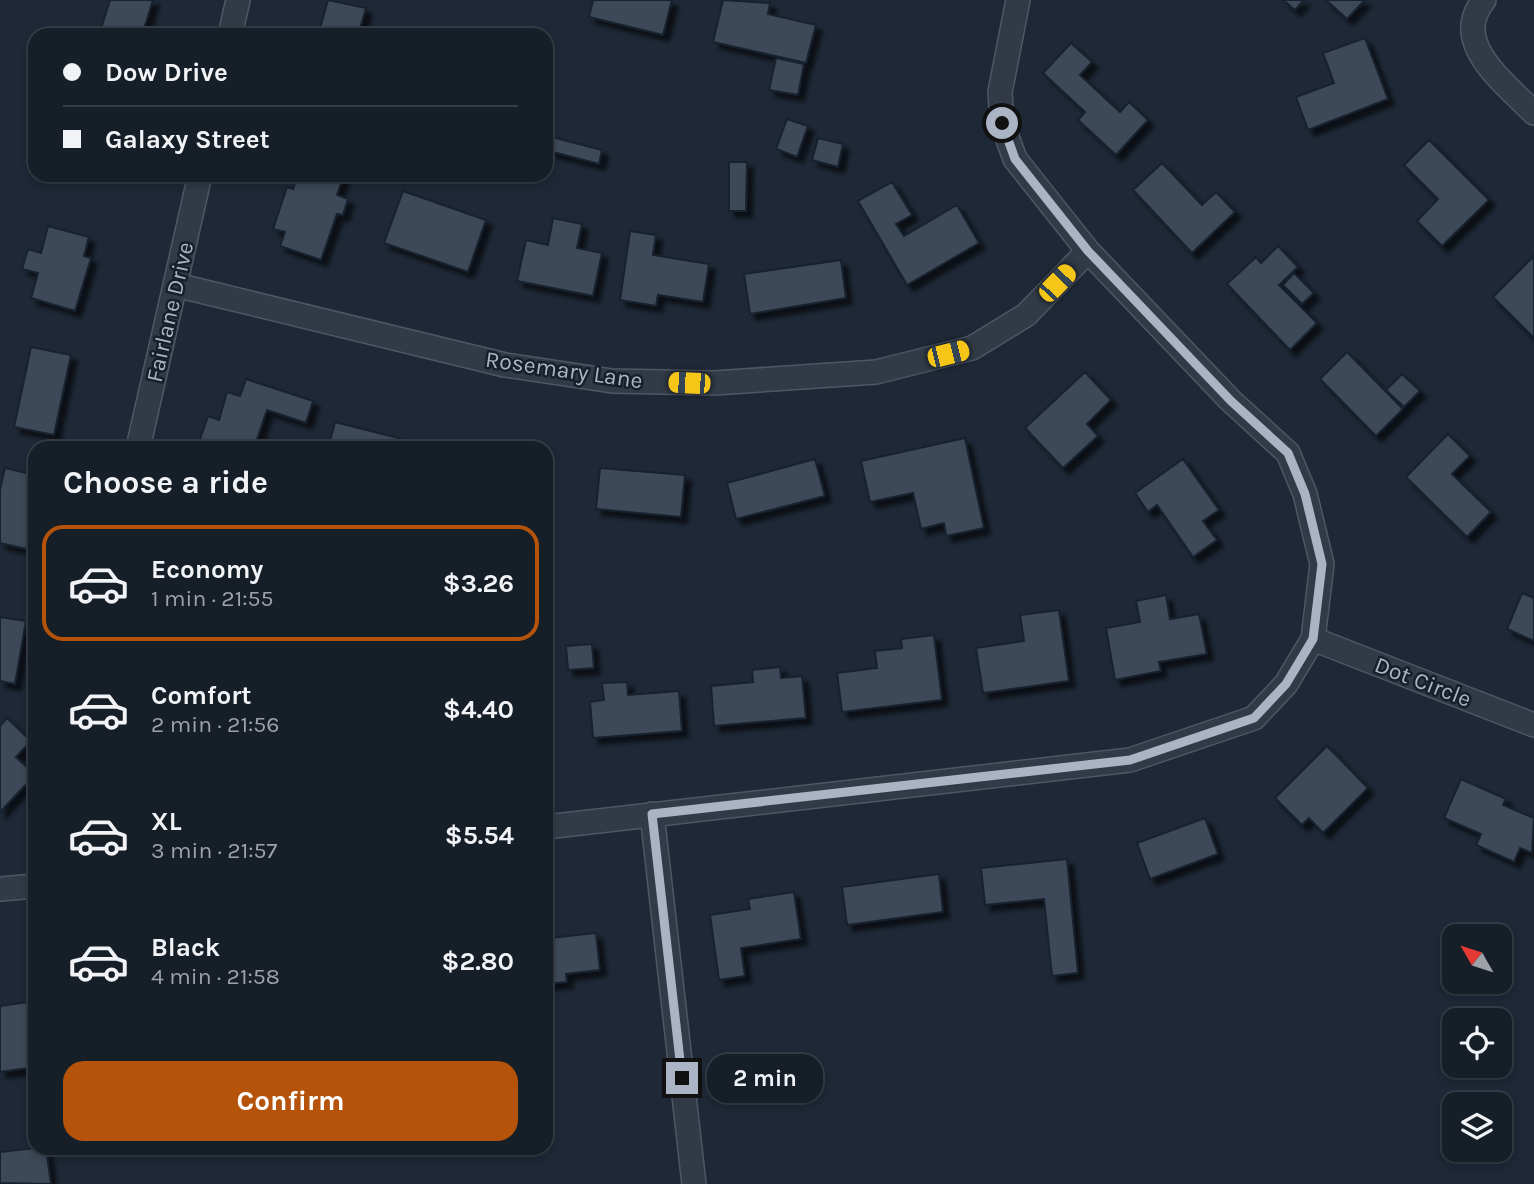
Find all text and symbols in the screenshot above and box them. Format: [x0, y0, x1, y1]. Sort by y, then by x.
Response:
text: Dow Drive [105, 57, 228, 88]
route start [986, 107, 1018, 139]
text: Galaxy Street [105, 124, 270, 155]
street label: Fairlane Drive [141, 239, 199, 385]
car [1035, 261, 1080, 305]
car [926, 339, 971, 369]
street label: Rosemary Lane [484, 346, 644, 394]
car [668, 372, 711, 394]
text: Choose a ride [63, 464, 268, 501]
icon: car [67, 552, 130, 615]
text: Economy [151, 554, 263, 585]
text: $3.26 [443, 568, 514, 599]
text: 1 min · 21:55 [151, 585, 274, 612]
street label: Dot Circle [1371, 651, 1475, 713]
icon: car [67, 678, 130, 741]
text: Comfort [151, 680, 252, 711]
text: $4.40 [443, 694, 514, 725]
text: 2 min · 21:56 [151, 711, 279, 738]
icon: car [67, 804, 130, 867]
text: XL [151, 806, 182, 837]
text: $5.54 [445, 820, 514, 851]
text: 3 min · 21:57 [151, 837, 277, 864]
north arrow [1442, 924, 1512, 994]
map controls [1442, 924, 1512, 1162]
icon: car [67, 930, 130, 993]
text: Black [151, 932, 220, 963]
text: $2.80 [442, 946, 514, 977]
text: 4 min · 21:58 [151, 963, 280, 990]
button: locate [1442, 1008, 1512, 1078]
callout: 2 min [706, 1054, 822, 1102]
button: Confirm [63, 1061, 518, 1141]
route end [666, 1062, 698, 1094]
text: 2 min [733, 1065, 797, 1092]
button: layers [1442, 1092, 1512, 1162]

